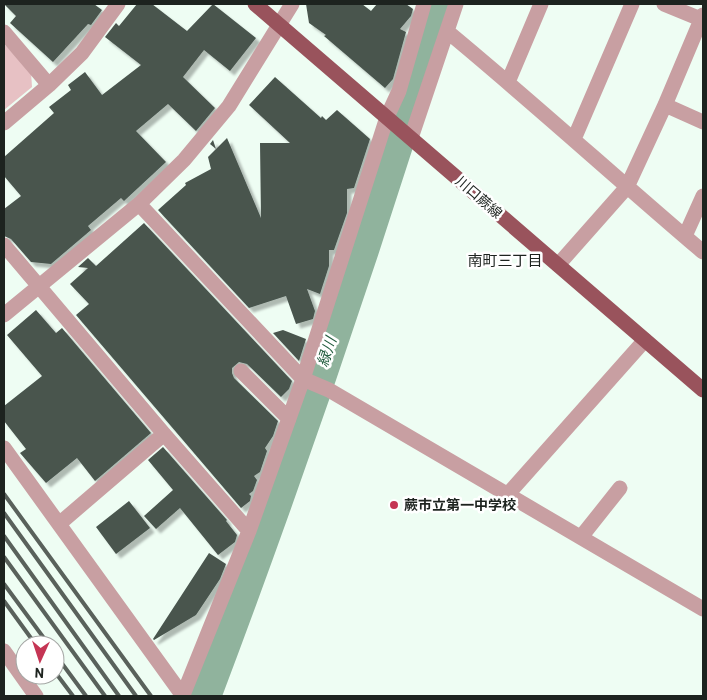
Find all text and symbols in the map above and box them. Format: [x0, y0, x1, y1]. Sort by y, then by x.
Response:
street label: 川口蕨線 [453, 172, 506, 221]
district label: 南町三丁目 [467, 251, 543, 269]
water label: 緑川 [313, 333, 340, 369]
place label: 蕨市立第一中学校 [404, 496, 516, 513]
marker: 蕨市立第一中学校 [388, 499, 400, 511]
north arrow [15, 635, 65, 685]
text: N [34, 665, 44, 682]

